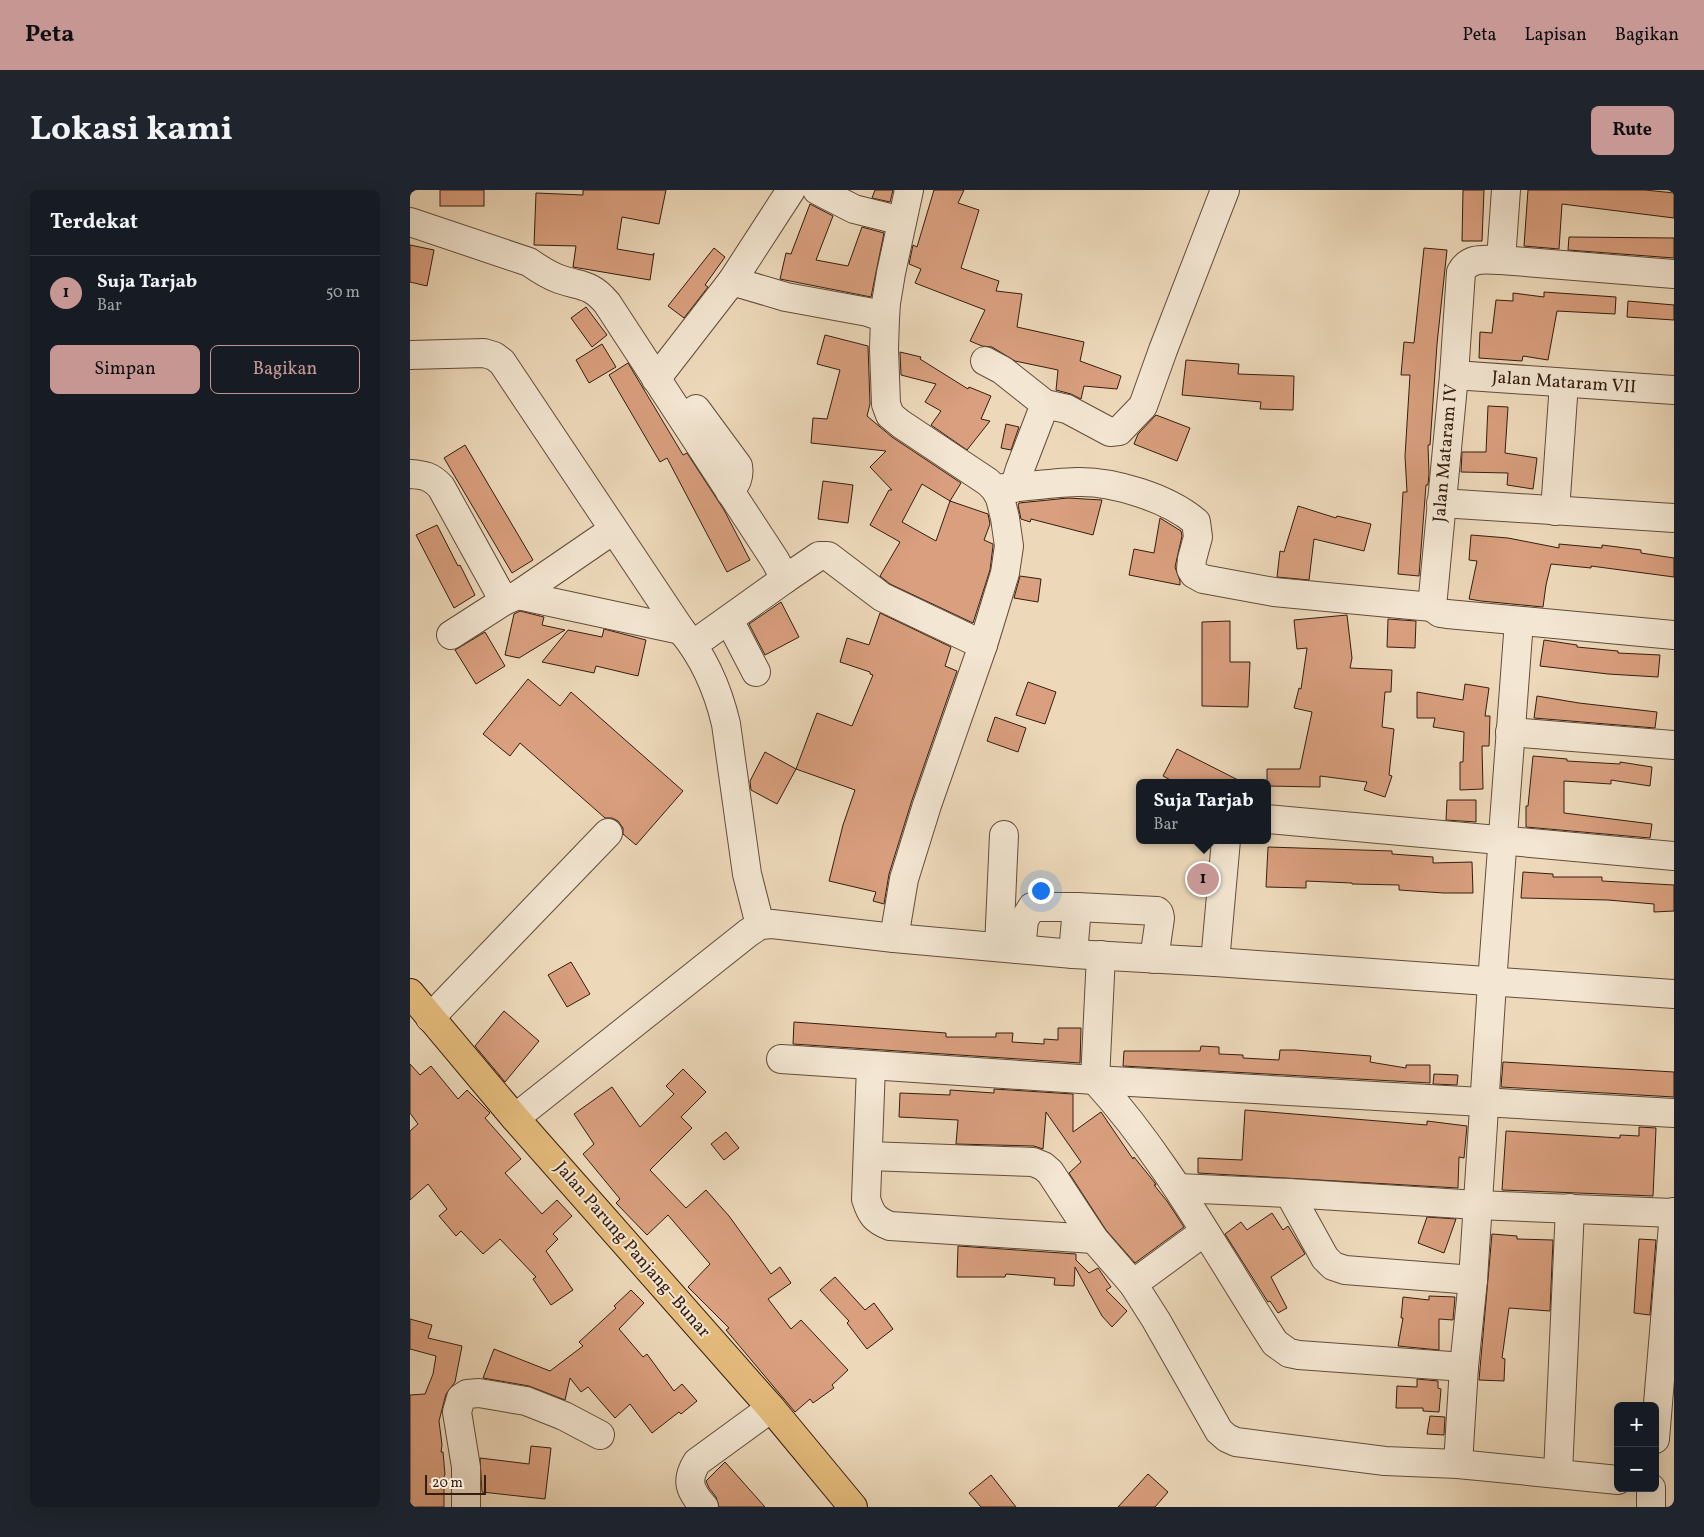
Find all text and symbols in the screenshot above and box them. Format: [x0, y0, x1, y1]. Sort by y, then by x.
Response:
text: Peta [25, 18, 74, 52]
text: Peta [1463, 23, 1496, 48]
text: Lapisan [1524, 23, 1587, 48]
text: Bagikan [1615, 23, 1679, 48]
text: Lokasi kami [30, 106, 233, 154]
button: Rute [1591, 106, 1674, 155]
text: Terdekat [50, 208, 138, 237]
text: Suja Tarjab [97, 269, 197, 295]
text: 1 [63, 282, 69, 304]
text: 50 m [326, 282, 360, 304]
text: Bar [97, 295, 122, 317]
button: Simpan [50, 345, 200, 394]
button: Bagikan [210, 345, 360, 394]
street label: Jalan Mataram VII [1491, 365, 1637, 401]
street label: Jalan Mataram IV [1427, 383, 1465, 523]
popup [1136, 779, 1271, 844]
text: Suja Tarjab [1153, 788, 1254, 814]
text: Bar [1153, 814, 1178, 836]
pin: 1 [1187, 860, 1219, 898]
your location [1028, 878, 1054, 904]
street label: Jalan Parung Panjang–Bunar [548, 1156, 716, 1344]
map controls [1614, 1402, 1659, 1492]
button: + [1614, 1402, 1659, 1447]
button: − [1614, 1447, 1659, 1492]
scale bar [425, 1472, 486, 1495]
text: 20 m [432, 1474, 463, 1493]

